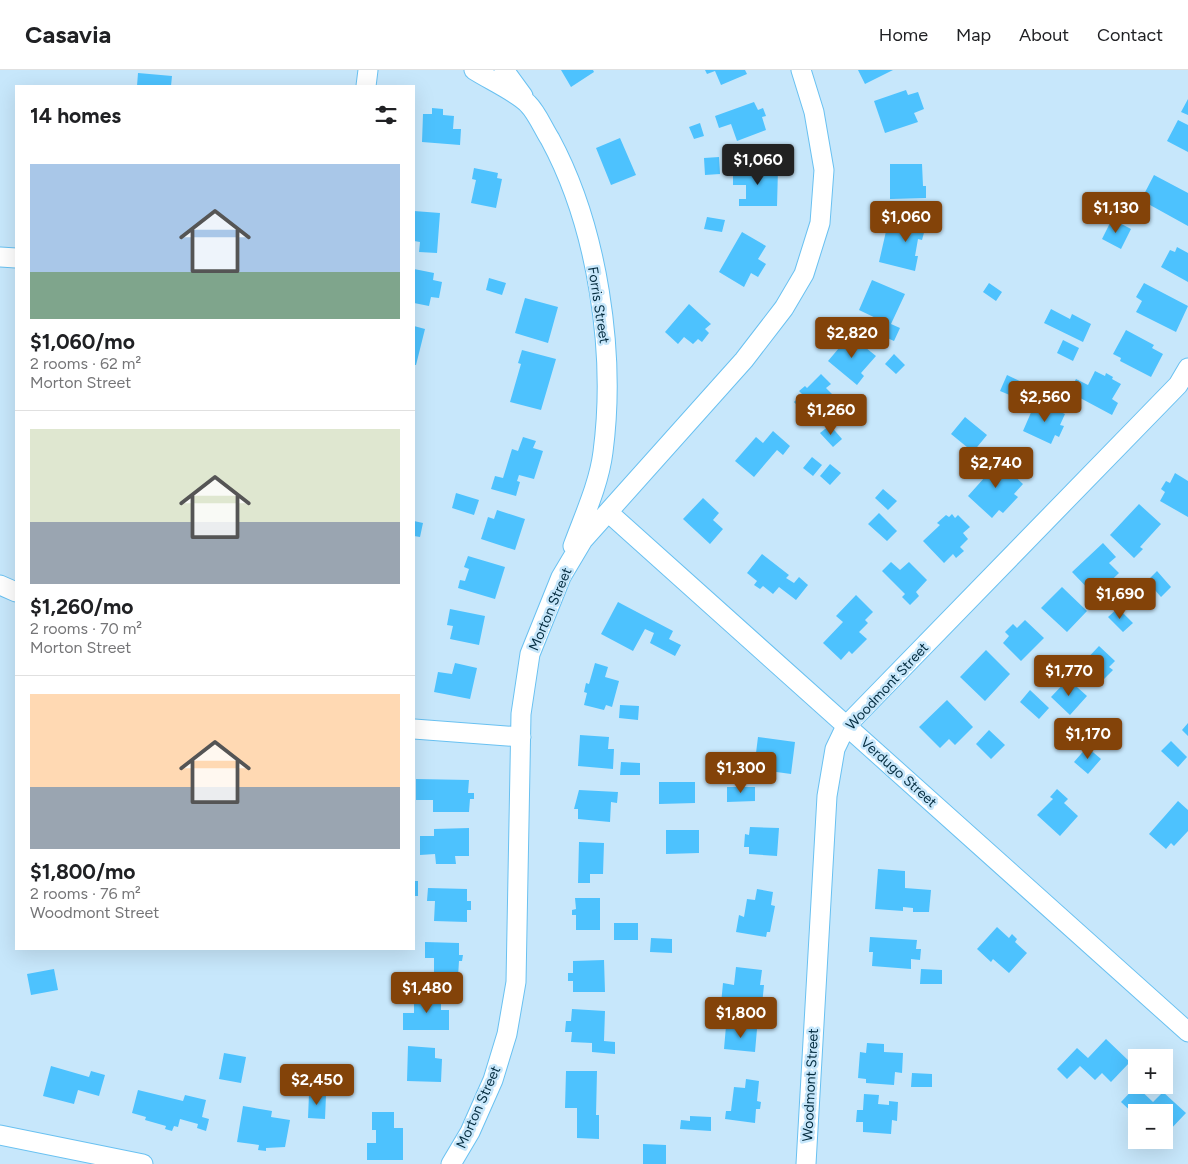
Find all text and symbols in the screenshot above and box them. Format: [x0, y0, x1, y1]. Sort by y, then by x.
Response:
text: Casavia [25, 20, 111, 49]
text: Home [879, 24, 928, 46]
text: Map [956, 24, 991, 46]
text: About [1019, 24, 1069, 46]
text: Contact [1097, 24, 1163, 46]
icon: filters [372, 101, 400, 129]
text: 14 homes [30, 103, 121, 128]
pin: $1,060 [717, 144, 799, 186]
text: $1,060 [733, 150, 783, 169]
pin: $1,130 [1075, 191, 1157, 234]
icon: home [170, 196, 260, 286]
text: $1,130 [1093, 198, 1139, 217]
pin: $1,060 [865, 200, 947, 243]
text: $1,060 [881, 207, 931, 226]
street label: Forris Street [584, 265, 613, 345]
pin: $2,820 [811, 316, 893, 359]
text: $2,820 [826, 323, 878, 342]
text: $1,060/mo [30, 329, 135, 354]
text: 2 rooms · 62 m² [30, 354, 141, 373]
text: Morton Street [30, 373, 131, 392]
pin: $2,560 [1004, 380, 1086, 423]
text: $2,560 [1019, 387, 1071, 406]
pin: $1,260 [790, 394, 872, 436]
text: $1,260 [807, 400, 855, 419]
pin: $2,740 [955, 446, 1037, 489]
text: $2,740 [970, 453, 1022, 472]
icon: home [170, 462, 260, 552]
street label: Morton Street [525, 565, 576, 653]
pin: $1,690 [1079, 578, 1161, 620]
text: $1,690 [1096, 584, 1144, 603]
text: $1,260/mo [30, 594, 133, 619]
text: 2 rooms · 70 m² [30, 619, 142, 638]
text: Morton Street [30, 638, 131, 657]
street label: Woodmont Street [843, 639, 932, 734]
pin: $1,770 [1028, 654, 1110, 697]
text: $1,770 [1045, 661, 1093, 680]
pin: $1,170 [1047, 718, 1129, 760]
text: $1,170 [1065, 724, 1111, 743]
icon: home [170, 727, 260, 817]
street label: Verdugo Street [857, 734, 940, 811]
pin: $1,300 [700, 752, 782, 794]
text: $1,300 [716, 758, 766, 777]
text: $1,800/mo [30, 859, 136, 884]
text: 2 rooms · 76 m² [30, 884, 141, 903]
text: Woodmont Street [30, 903, 159, 922]
pin: $1,480 [386, 972, 468, 1014]
text: $1,480 [402, 978, 452, 997]
pin: $1,800 [700, 996, 782, 1039]
text: $1,800 [716, 1003, 766, 1022]
street label: Woodmont Street [799, 1028, 822, 1142]
map controls [1128, 1049, 1173, 1149]
button: + [1128, 1049, 1173, 1094]
street label: Morton Street [453, 1063, 504, 1151]
pin: $2,450 [276, 1064, 358, 1106]
text: $2,450 [291, 1070, 343, 1089]
button: − [1128, 1104, 1173, 1149]

